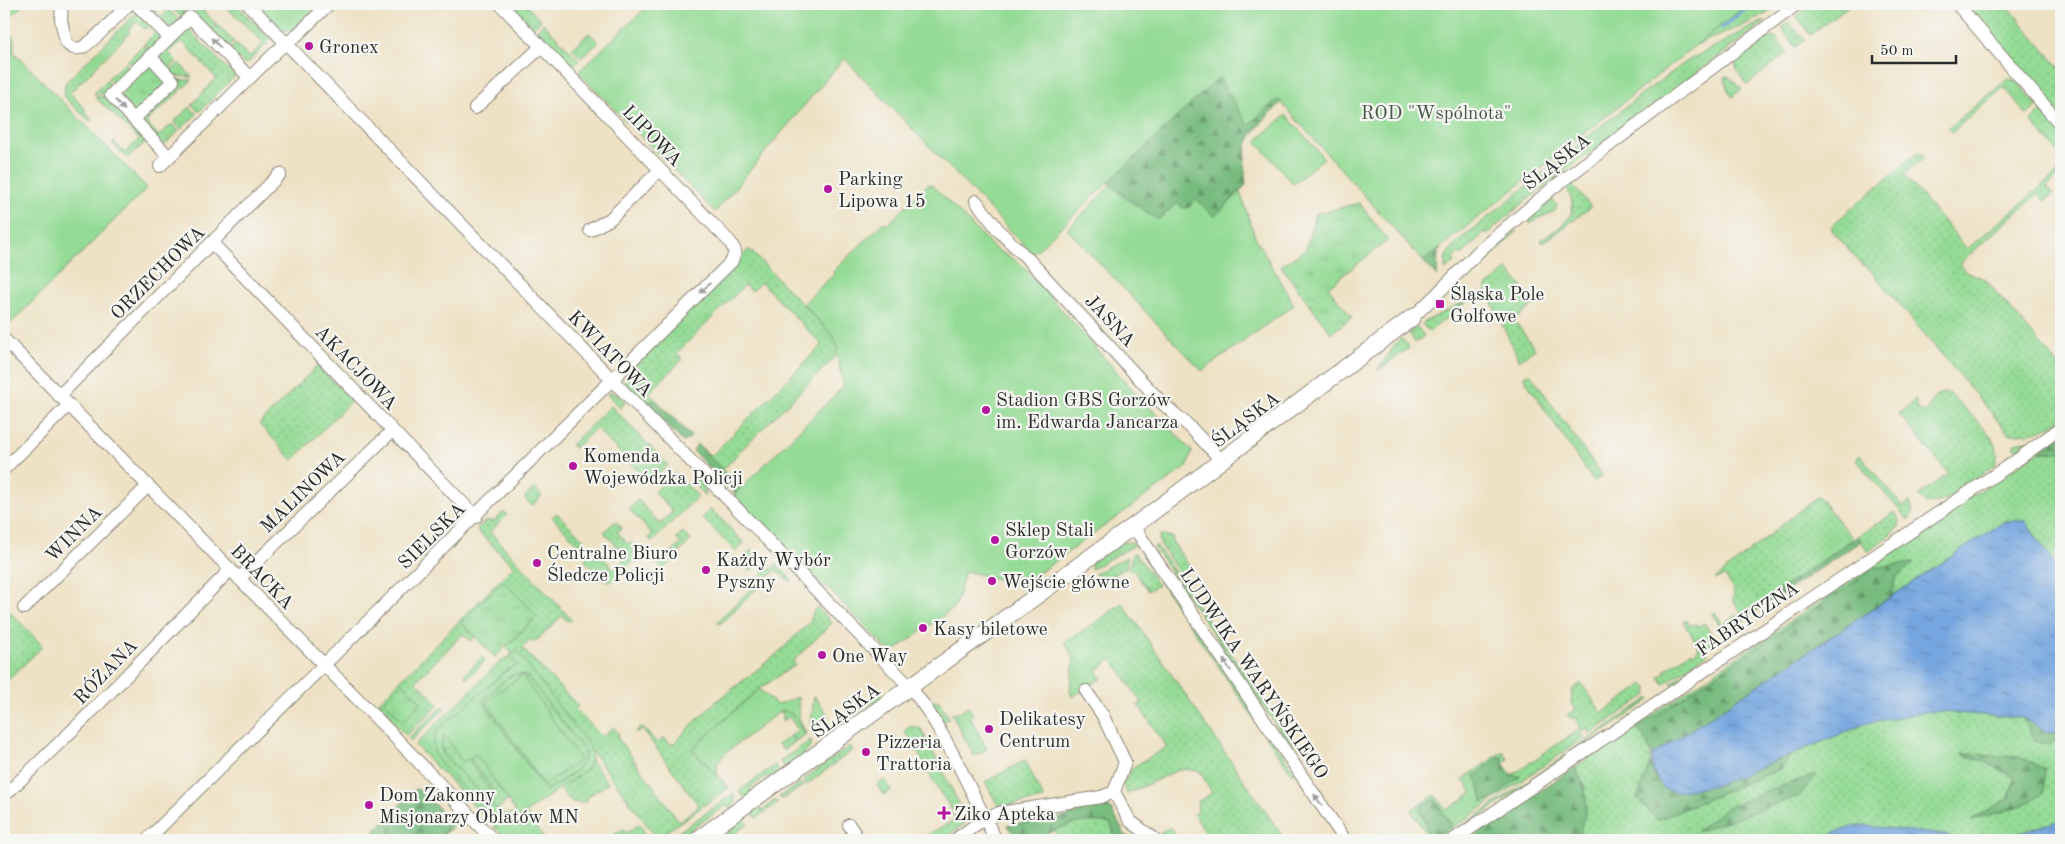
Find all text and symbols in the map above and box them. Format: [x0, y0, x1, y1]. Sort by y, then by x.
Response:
scale bar [1872, 32, 1956, 64]
one-way arrow [210, 37, 222, 49]
place label: Gronex [319, 39, 379, 58]
marker: Gronex [303, 40, 315, 52]
text: 50 m [1880, 44, 1914, 59]
one-way arrow [114, 99, 126, 111]
street label: LIPOWA [618, 102, 685, 171]
park label: ROD "Wspólnota" [1361, 105, 1511, 124]
street label: ŚLĄSKA [1517, 127, 1595, 195]
place label: Parking Lipowa 15 [838, 171, 926, 212]
marker: Parking Lipowa 15 [822, 183, 834, 195]
street label: ORZECHOWA [108, 223, 210, 324]
place label: Śląska Pole Golfowe [1450, 281, 1544, 327]
one-way arrow [699, 282, 711, 294]
street label: JASNA [1080, 292, 1138, 352]
marker: Śląska Pole Golfowe [1434, 298, 1446, 310]
street label: KWIATOWA [563, 308, 655, 402]
street label: AKACJOWA [310, 323, 400, 415]
street label: ŚLĄSKA [1206, 385, 1284, 453]
place label: Stadion GBS Gorzów im. Edwarda Jancarza [996, 392, 1180, 433]
marker: Stadion GBS Gorzów im. Edwarda Jancarza [980, 404, 992, 416]
street label: MALINOWA [258, 448, 350, 538]
place label: Komenda Wojewódzka Policji [583, 448, 743, 489]
marker: Komenda Wojewódzka Policji [567, 460, 579, 472]
street label: SIELSKA [396, 499, 470, 574]
street label: WINNA [43, 503, 107, 567]
place label: Sklep Stali Gorzów [1005, 522, 1094, 563]
marker: Sklep Stali Gorzów [989, 534, 1001, 546]
street label: BRACKA [226, 542, 297, 614]
place label: Centralne Biuro Śledcze Policji [547, 545, 678, 586]
place label: Każdy Wybór Pyszny [716, 552, 831, 593]
marker: Centralne Biuro Śledcze Policji [531, 557, 543, 569]
street label: LUDWIKA WARYŃSKIEGO [1175, 563, 1335, 783]
marker: Każdy Wybór Pyszny [700, 564, 712, 576]
place label: Wejście główne [1002, 574, 1129, 593]
marker: Wejście główne [986, 575, 998, 587]
street label: FABRYCZNA [1694, 579, 1803, 661]
place label: Kasy biletowe [933, 621, 1047, 640]
marker: Kasy biletowe [917, 622, 929, 634]
street label: RÓŻANA [68, 633, 143, 709]
place label: One Way [832, 648, 908, 667]
marker: One Way [816, 649, 828, 661]
one-way arrow [1222, 658, 1232, 672]
street label: ŚLĄSKA [806, 677, 885, 743]
place label: Delikatesy Centrum [999, 711, 1086, 752]
marker: Delikatesy Centrum [983, 723, 995, 735]
place label: Pizzeria Trattoria [876, 734, 952, 775]
marker: Pizzeria Trattoria [860, 746, 872, 758]
place label: Dom Zakonny Misjonarzy Oblatów MN [379, 787, 579, 828]
one-way arrow [1313, 793, 1323, 806]
marker: Dom Zakonny Misjonarzy Oblatów MN [363, 799, 375, 811]
place label: Ziko Apteka [954, 806, 1056, 825]
marker: Ziko Apteka [938, 807, 950, 819]

